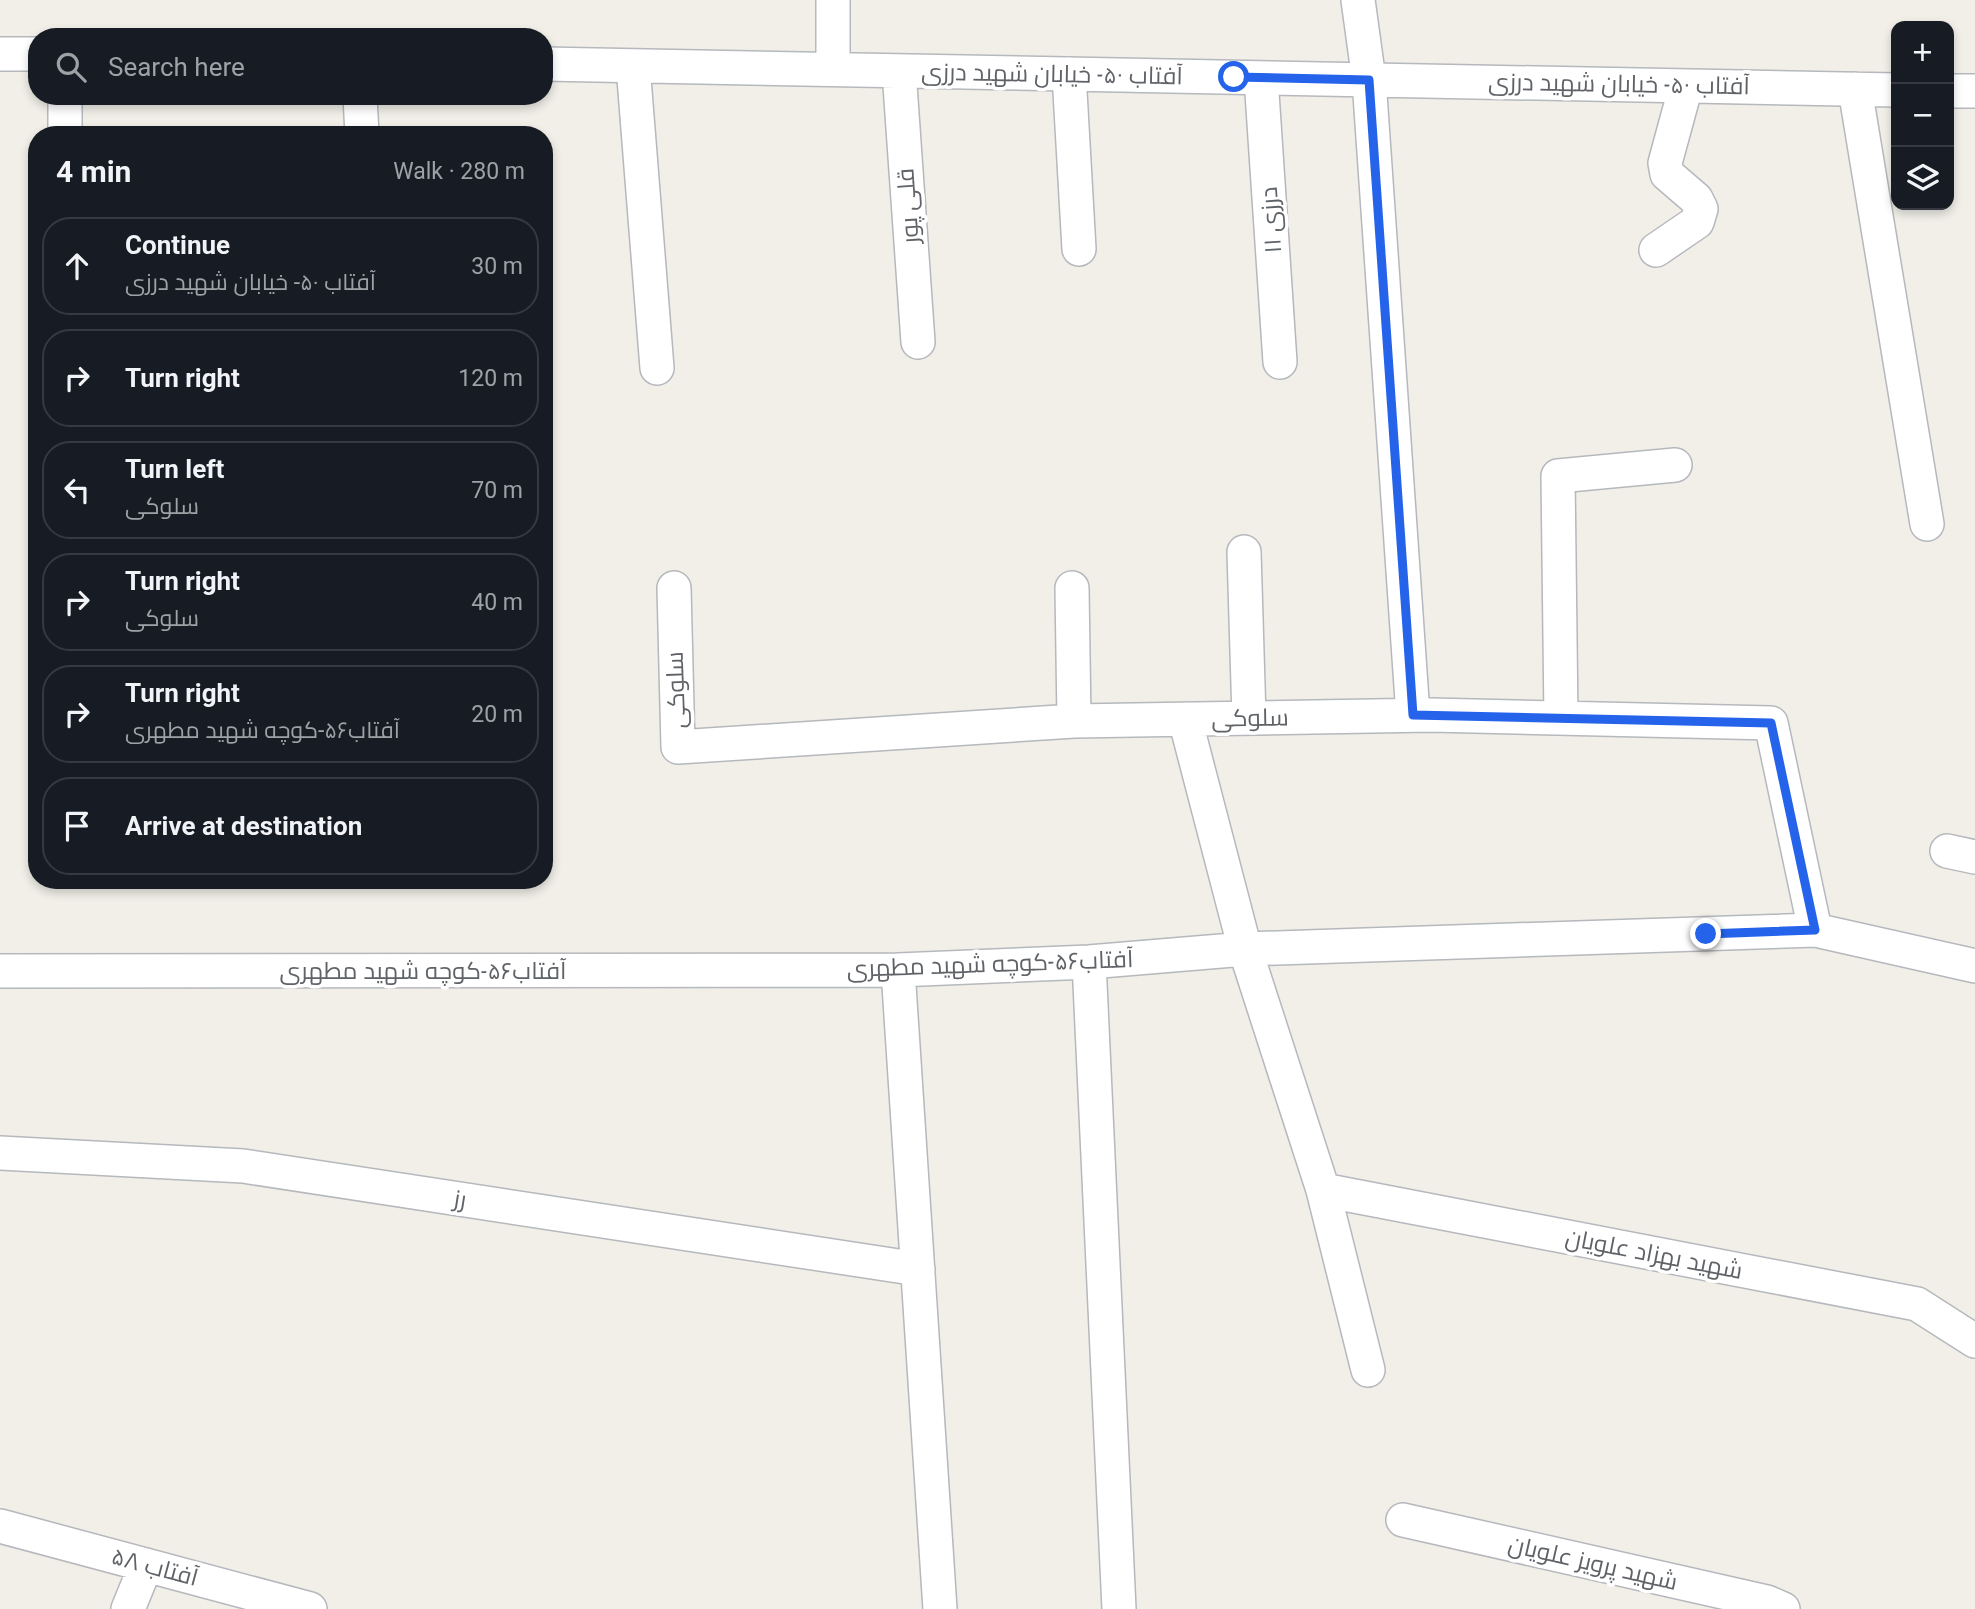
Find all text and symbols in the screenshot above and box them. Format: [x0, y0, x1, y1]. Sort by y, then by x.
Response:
map controls [1891, 21, 1954, 210]
button: + [1891, 21, 1954, 84]
search box [28, 28, 553, 105]
icon: search [52, 48, 90, 86]
text: Search here [108, 52, 245, 82]
street label: آفتاب ۵۰- خیابان شهید درزی [921, 58, 1184, 90]
route start [1218, 61, 1249, 92]
street label: آفتاب ۵۰- خیابان شهید درزی [1488, 68, 1751, 100]
button: − [1891, 84, 1954, 147]
button: layers [1891, 147, 1954, 210]
text: 4 min [56, 154, 131, 189]
text: Walk · 280 m [393, 158, 525, 185]
street label: قلی پور [891, 167, 927, 247]
street label: درزی ۱۱ [1255, 186, 1287, 254]
text: Continue [125, 230, 230, 260]
icon: ahead [58, 247, 96, 285]
text: 30 m [471, 253, 523, 280]
text: آفتاب ۵۰- خیابان شهید درزی [125, 269, 376, 296]
icon: right [58, 359, 96, 397]
text: Turn right [125, 363, 240, 393]
text: 120 m [458, 365, 523, 392]
text: Turn left [125, 454, 224, 484]
icon: left [58, 471, 96, 509]
text: 70 m [471, 477, 523, 504]
text: سلوکی [125, 493, 199, 520]
text: Turn right [125, 566, 240, 596]
icon: right [58, 583, 96, 621]
text: 40 m [471, 589, 523, 616]
text: سلوکی [125, 605, 199, 632]
street label: سلوکی [661, 651, 691, 729]
text: Turn right [125, 678, 240, 708]
icon: right [58, 695, 96, 733]
text: 20 m [471, 701, 523, 728]
street label: سلوکی [1211, 703, 1289, 733]
text: آفتاب۵۶-كوچه شهيد مطهری [125, 717, 400, 744]
icon: arrive [58, 807, 96, 845]
text: Arrive at destination [125, 811, 362, 841]
route end [1690, 918, 1721, 949]
street label: آفتاب۵۶-كوچه شهيد مطهری [846, 945, 1134, 985]
street label: آفتاب۵۶-كوچه شهيد مطهری [280, 957, 567, 987]
street label: رز [450, 1184, 468, 1214]
street label: شهید بهزاد علویان [1563, 1223, 1745, 1285]
street label: شهید پرویز علویان [1505, 1530, 1680, 1598]
street label: آفتاب ۵۸ [109, 1542, 202, 1592]

